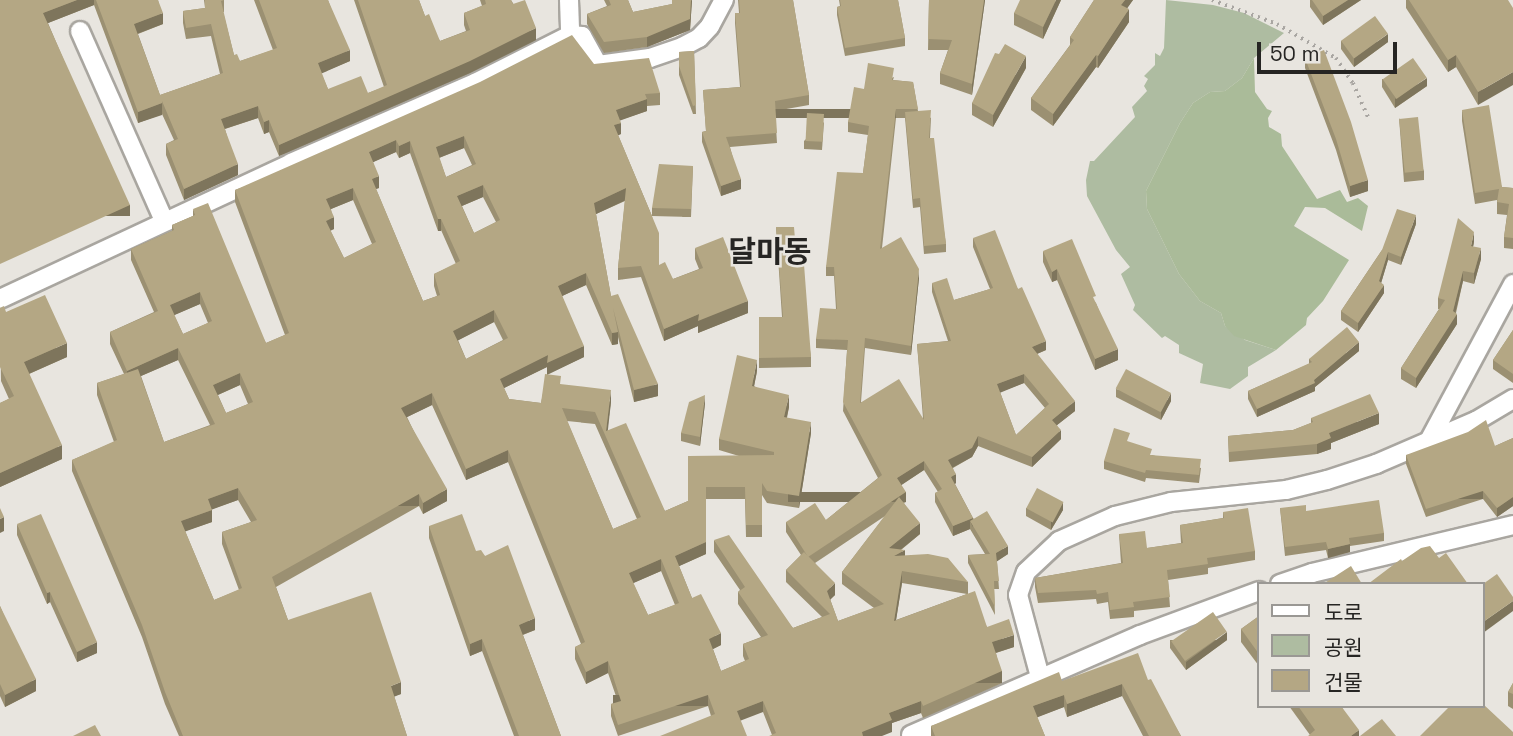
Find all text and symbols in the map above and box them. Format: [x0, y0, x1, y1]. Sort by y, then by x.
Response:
scale bar [1261, 28, 1401, 72]
text: 50 m [1270, 40, 1320, 67]
district label: 달마동 [729, 234, 811, 270]
legend [1258, 582, 1485, 708]
text: 도로 [1324, 599, 1363, 626]
text: 공원 [1324, 634, 1363, 661]
text: 건물 [1324, 669, 1363, 696]

